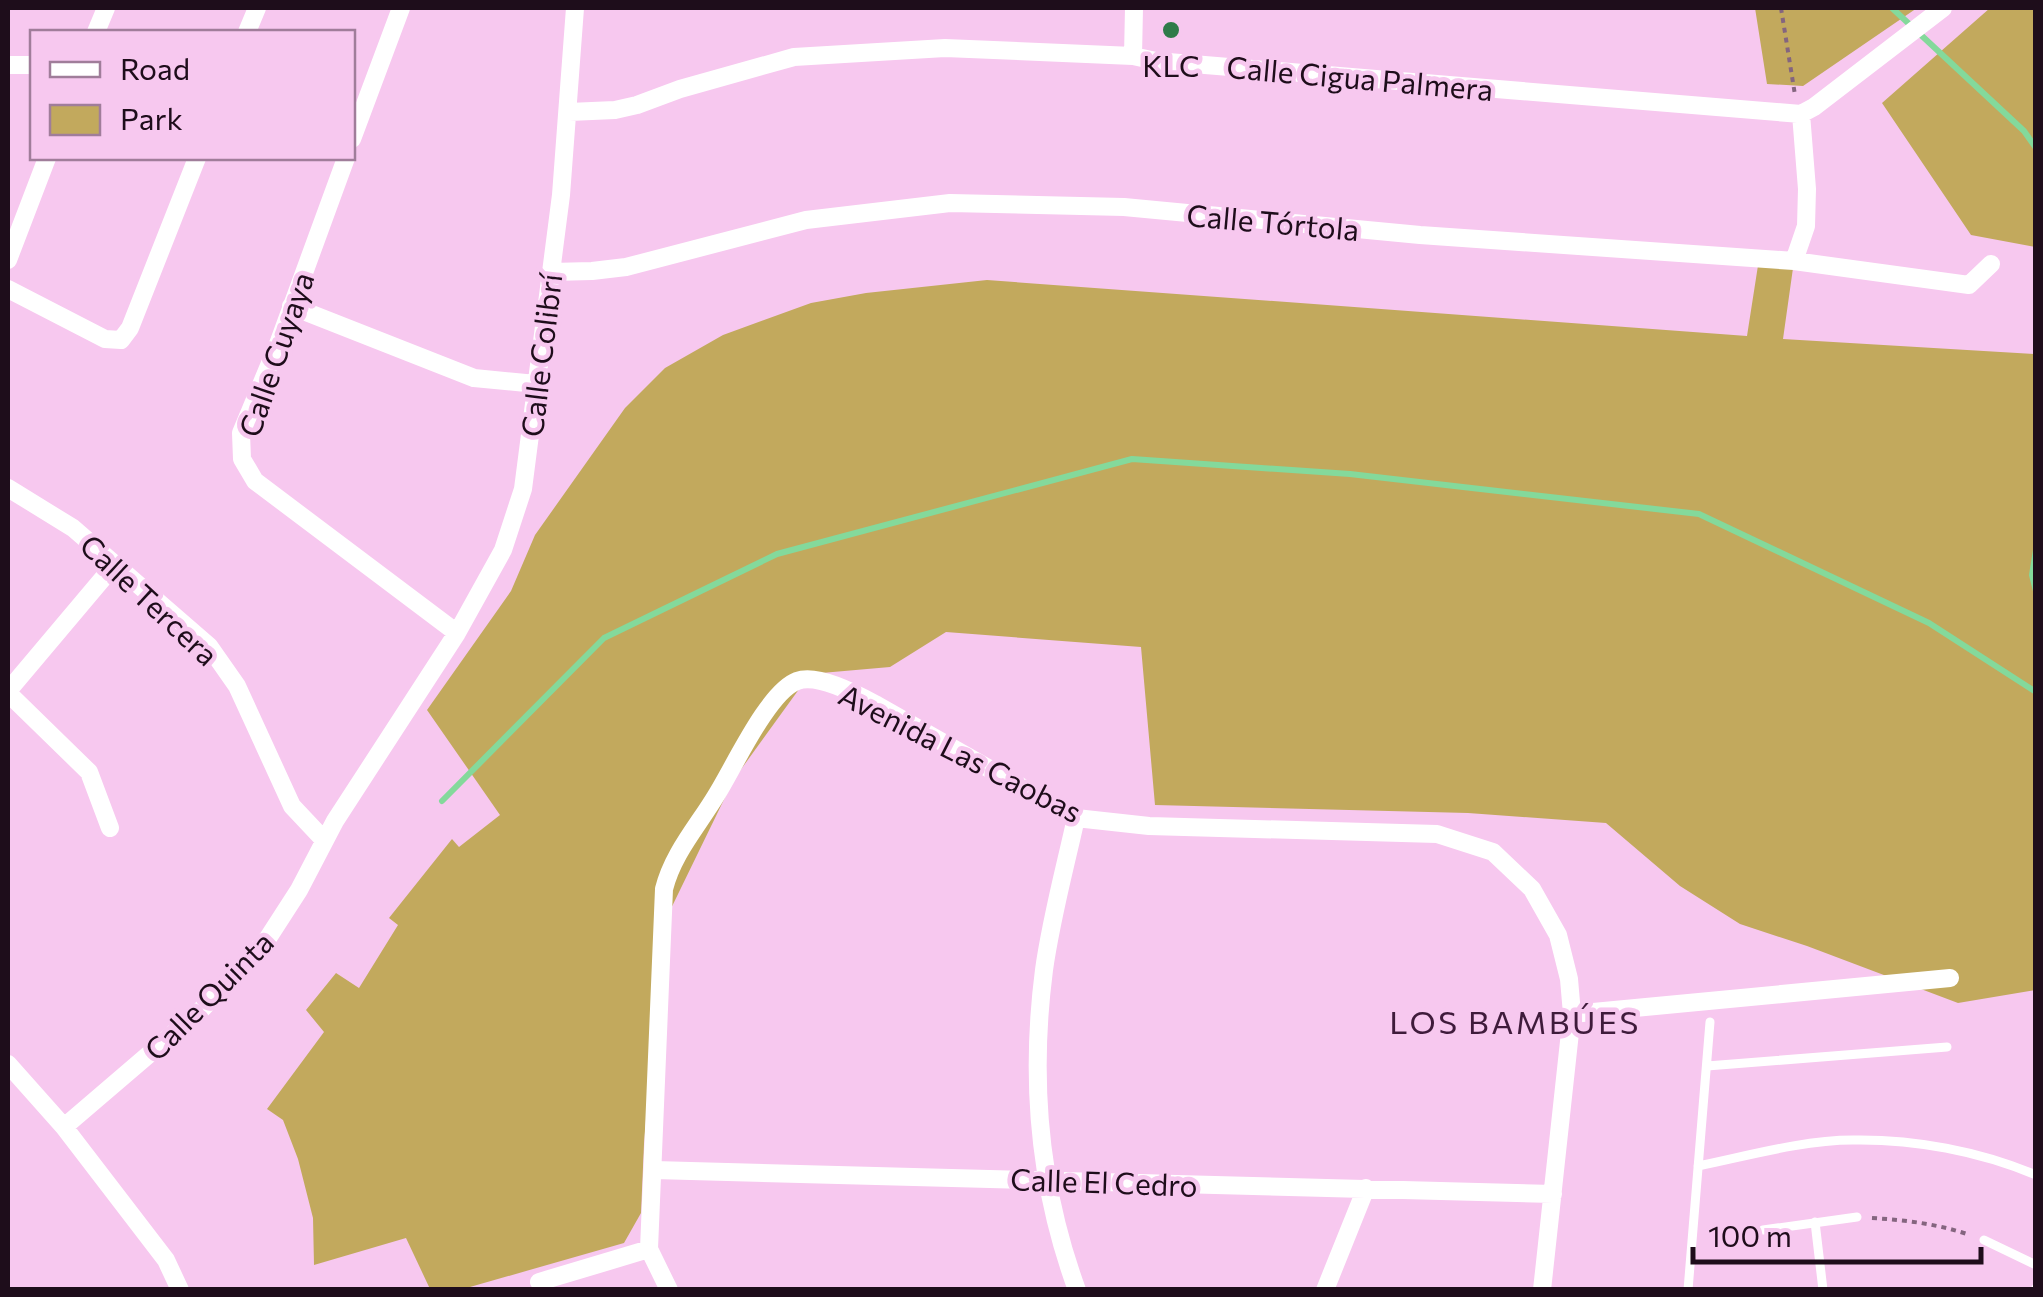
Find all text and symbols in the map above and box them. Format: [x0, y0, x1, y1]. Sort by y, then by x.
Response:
marker: KLC [1160, 19, 1182, 41]
legend [30, 30, 355, 160]
place label: KLC [1142, 46, 1200, 83]
street label: Calle Cigua Palmera [1225, 47, 1495, 107]
text: Road [120, 49, 190, 86]
text: Park [120, 99, 183, 136]
street label: Calle Tórtola [1185, 195, 1361, 247]
street label: Calle Cuyaya [230, 267, 320, 441]
street label: Calle Colibrí [512, 270, 569, 439]
street label: Calle Tercera [73, 526, 227, 672]
street label: Avenida Las Caobas [833, 675, 1089, 829]
street label: Calle Quinta [136, 923, 280, 1067]
district label: LOS BAMBÚES [1389, 1001, 1641, 1041]
street label: Calle El Cedro [1010, 1159, 1198, 1203]
scale bar [1693, 1202, 1980, 1264]
text: 100 m [1708, 1216, 1792, 1253]

